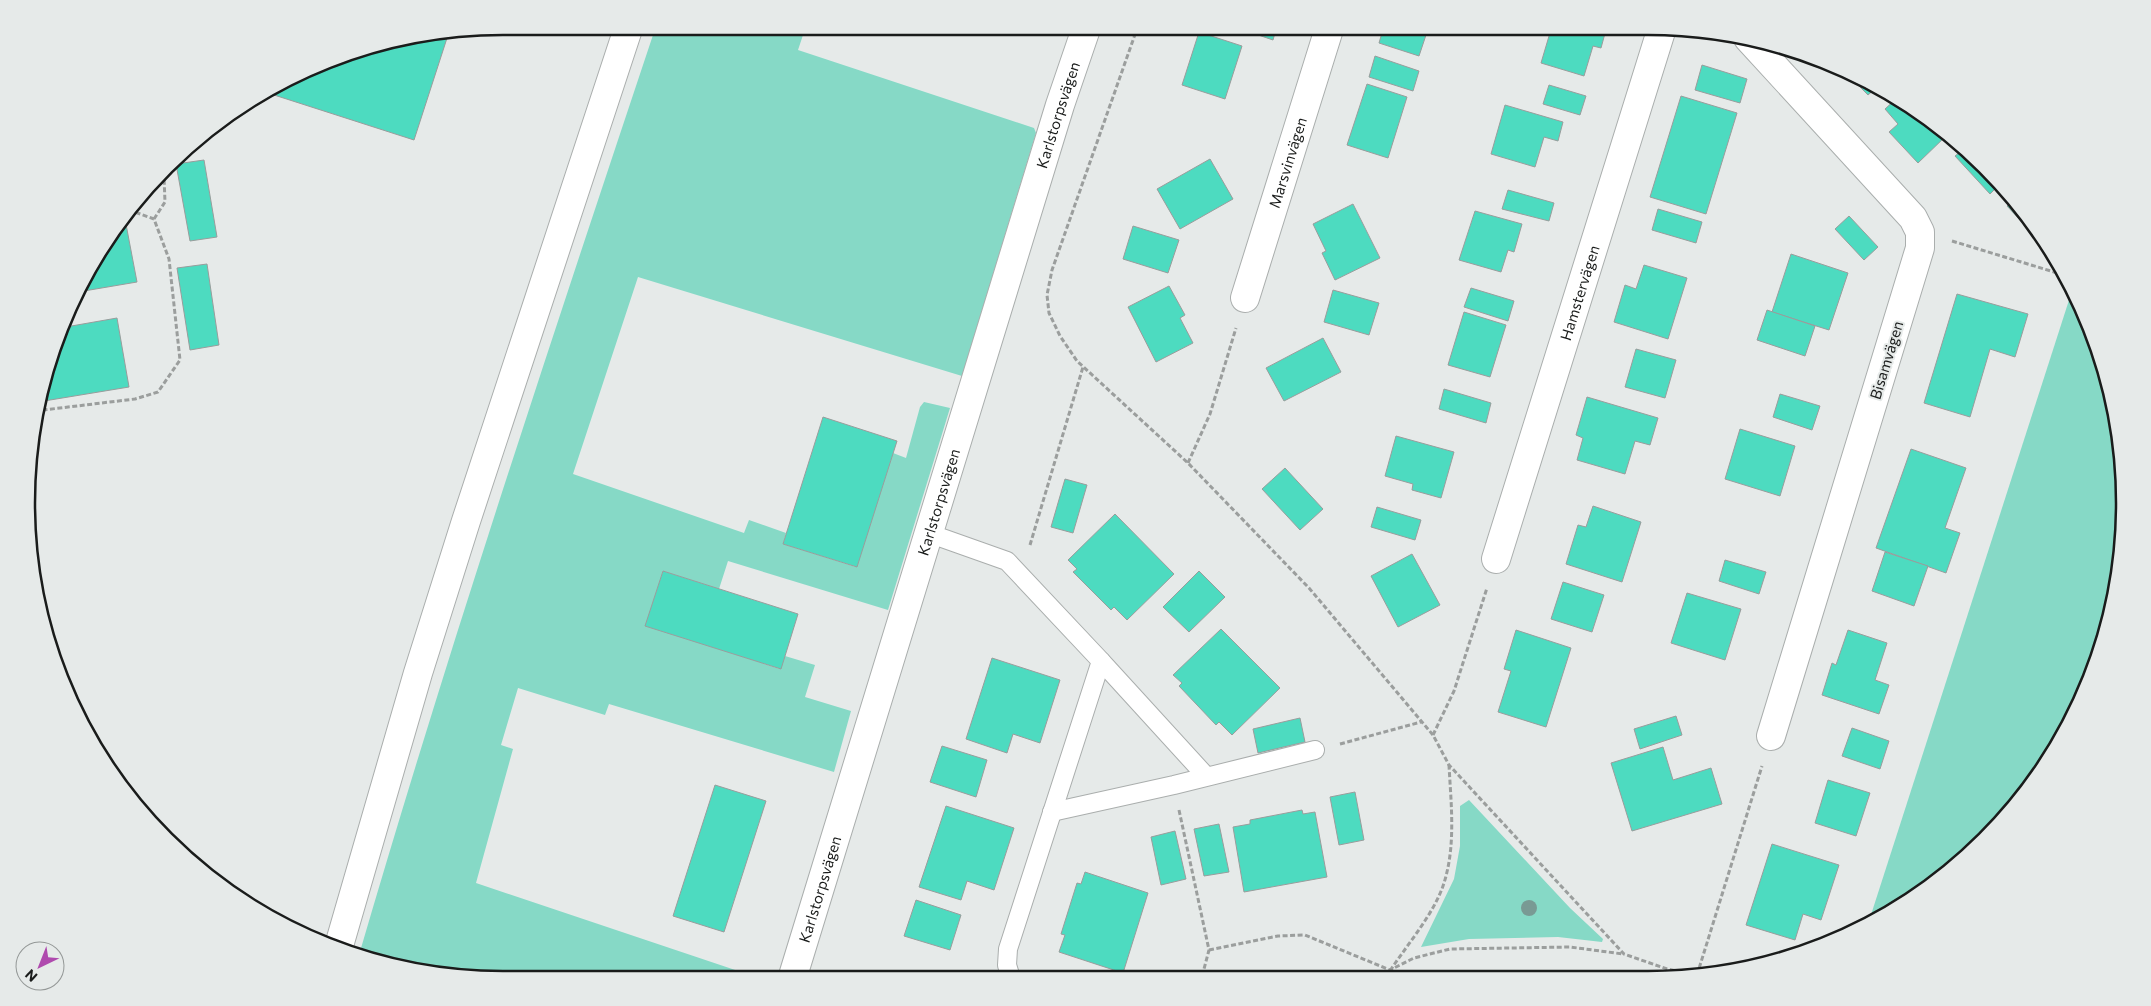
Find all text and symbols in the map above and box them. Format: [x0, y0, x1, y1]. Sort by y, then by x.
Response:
street label: Karlstorpsvägen [1032, 59, 1083, 170]
street label: Marsvinvägen [1265, 115, 1310, 210]
street label: Hamstervägen [1556, 243, 1603, 343]
street label: Bisamvägen [1866, 319, 1906, 401]
street label: Karlstorpsvägen [913, 446, 963, 558]
street label: Karlstorpsvägen [795, 834, 844, 945]
north arrow [15, 941, 65, 991]
text: N [21, 966, 40, 986]

